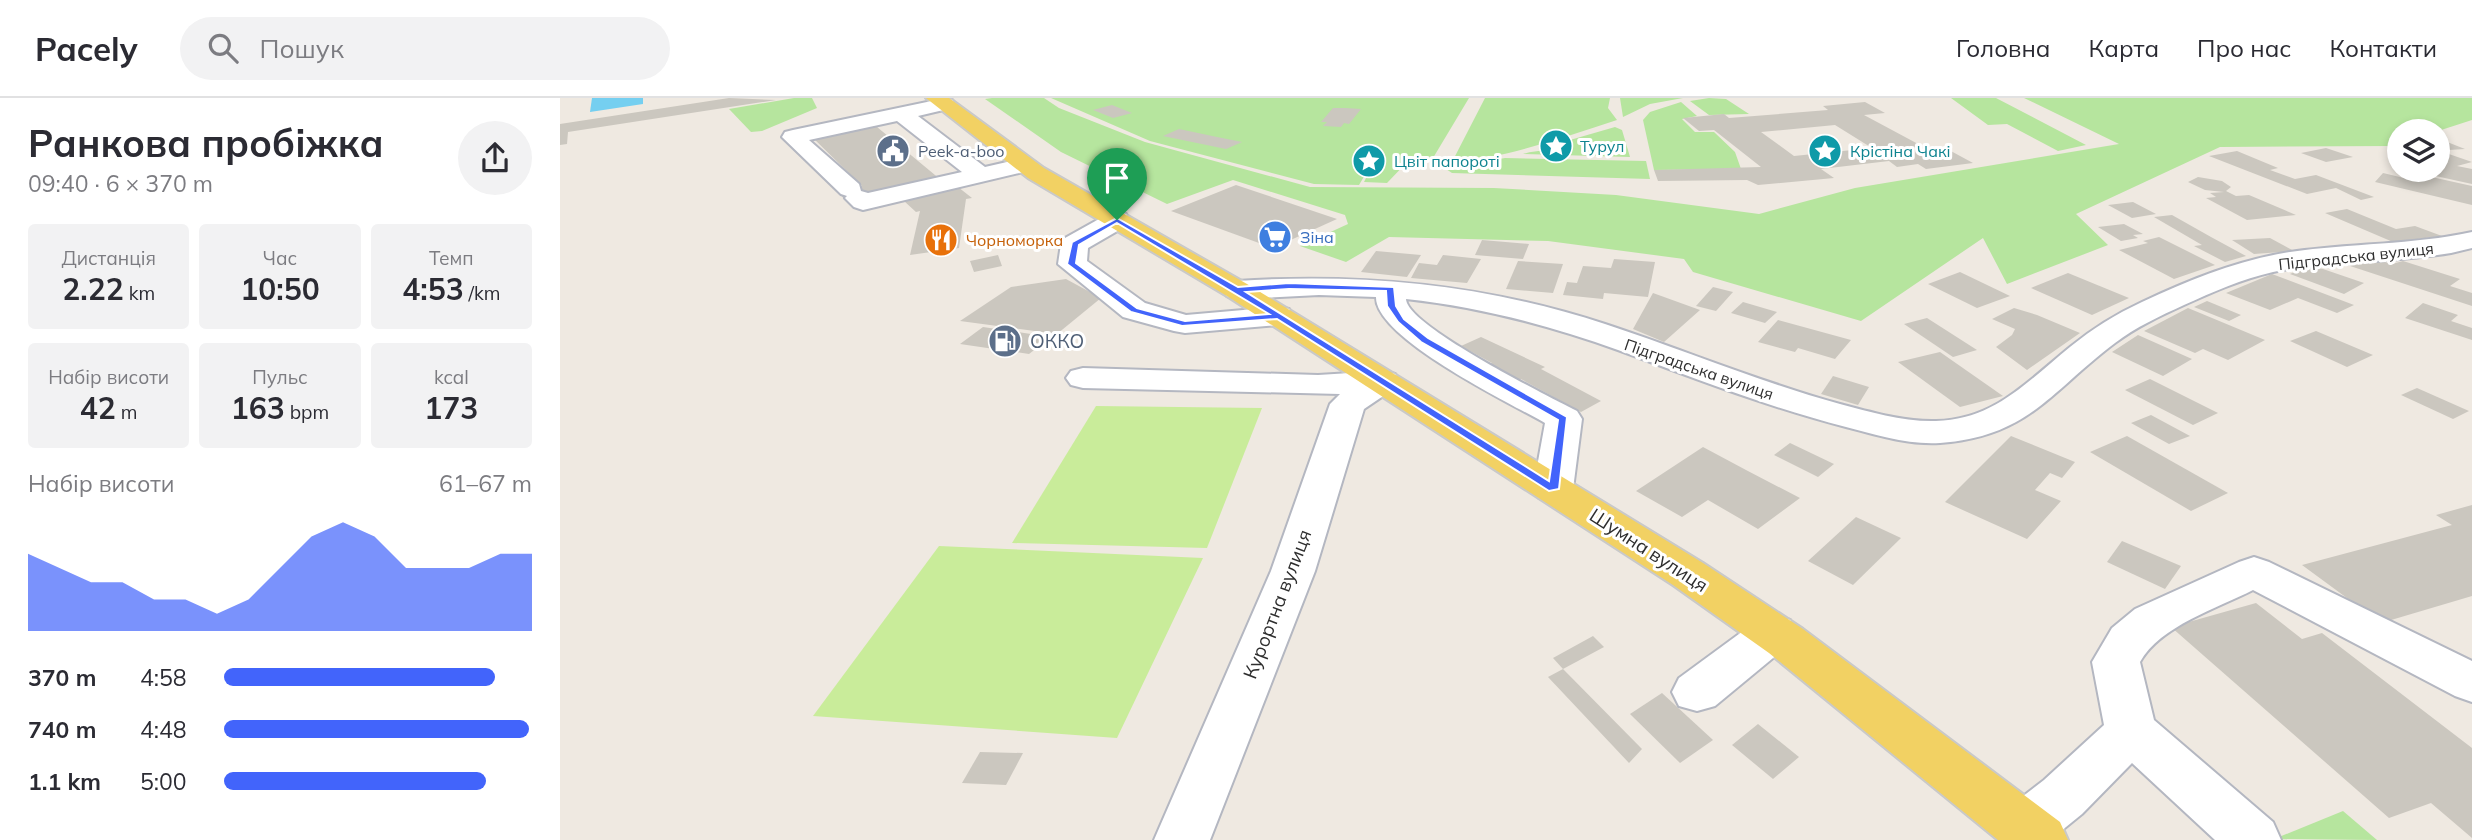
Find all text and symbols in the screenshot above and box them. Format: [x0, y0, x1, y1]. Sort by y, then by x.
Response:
search box [180, 17, 670, 80]
text: Pacely [35, 28, 138, 69]
icon: search [204, 29, 242, 67]
text: Пошук [260, 32, 344, 65]
text: Головна [1956, 33, 2050, 63]
text: Карта [2088, 33, 2159, 63]
text: Про нас [2197, 33, 2291, 63]
text: Контакти [2329, 33, 2437, 63]
text: Ранкова пробіжка [28, 119, 384, 167]
map controls [2387, 119, 2450, 182]
button: layers [2387, 119, 2450, 182]
button: share [458, 121, 532, 195]
place icon: Турул [1537, 127, 1575, 165]
public building icon: Peek-a-boo [874, 132, 912, 170]
place icon: Крістіна Чакі [1806, 132, 1844, 170]
place label: Турул [1580, 136, 1624, 156]
place label: Peek-a-boo [918, 141, 1004, 161]
place label: Крістіна Чакі [1850, 141, 1950, 161]
place icon: Цвіт папороті [1350, 142, 1388, 180]
pin [1087, 148, 1147, 220]
place label: Цвіт папороті [1394, 151, 1500, 171]
icon: arrive [1098, 159, 1136, 197]
text: 09:40 · 6 × 370 m [28, 169, 213, 198]
supermarket icon: Зіна [1256, 218, 1294, 256]
restaurant icon: Чорноморка [922, 221, 960, 259]
place label: Зіна [1300, 227, 1334, 247]
place label: Чорноморка [966, 230, 1063, 250]
street label: Підградська вулиця [2277, 238, 2435, 274]
text: Дистанція [61, 246, 156, 270]
text: Час [263, 246, 297, 270]
text: Темп [429, 246, 474, 270]
text: 2.22 [62, 270, 124, 308]
text: 10:50 [240, 270, 320, 308]
text: 4:53 [402, 270, 464, 308]
text: km [124, 281, 155, 305]
text: /km [464, 281, 500, 305]
fuel station icon: ОККО [986, 322, 1024, 360]
place label: ОККО [1030, 329, 1084, 353]
street label: Підградська вулиця [1622, 334, 1776, 404]
text: Набір висоти [48, 365, 169, 389]
text: Пульс [252, 365, 308, 389]
text: kcal [434, 365, 469, 389]
text: 42 [80, 389, 116, 427]
text: 163 [231, 389, 285, 427]
text: 173 [424, 389, 478, 427]
text: m [116, 400, 137, 424]
text: bpm [285, 400, 329, 424]
text: Набір висоти [28, 469, 174, 498]
text: 61–67 m [439, 469, 532, 498]
street label: Шумна вулиця [1585, 503, 1713, 597]
street label: Курортна вулиця [1238, 526, 1316, 682]
text: 370 m [28, 663, 96, 692]
text: 4:58 [140, 663, 187, 692]
text: 740 m [28, 715, 96, 744]
text: 4:48 [140, 715, 187, 744]
text: 1.1 km [28, 767, 101, 796]
text: 5:00 [140, 767, 187, 796]

